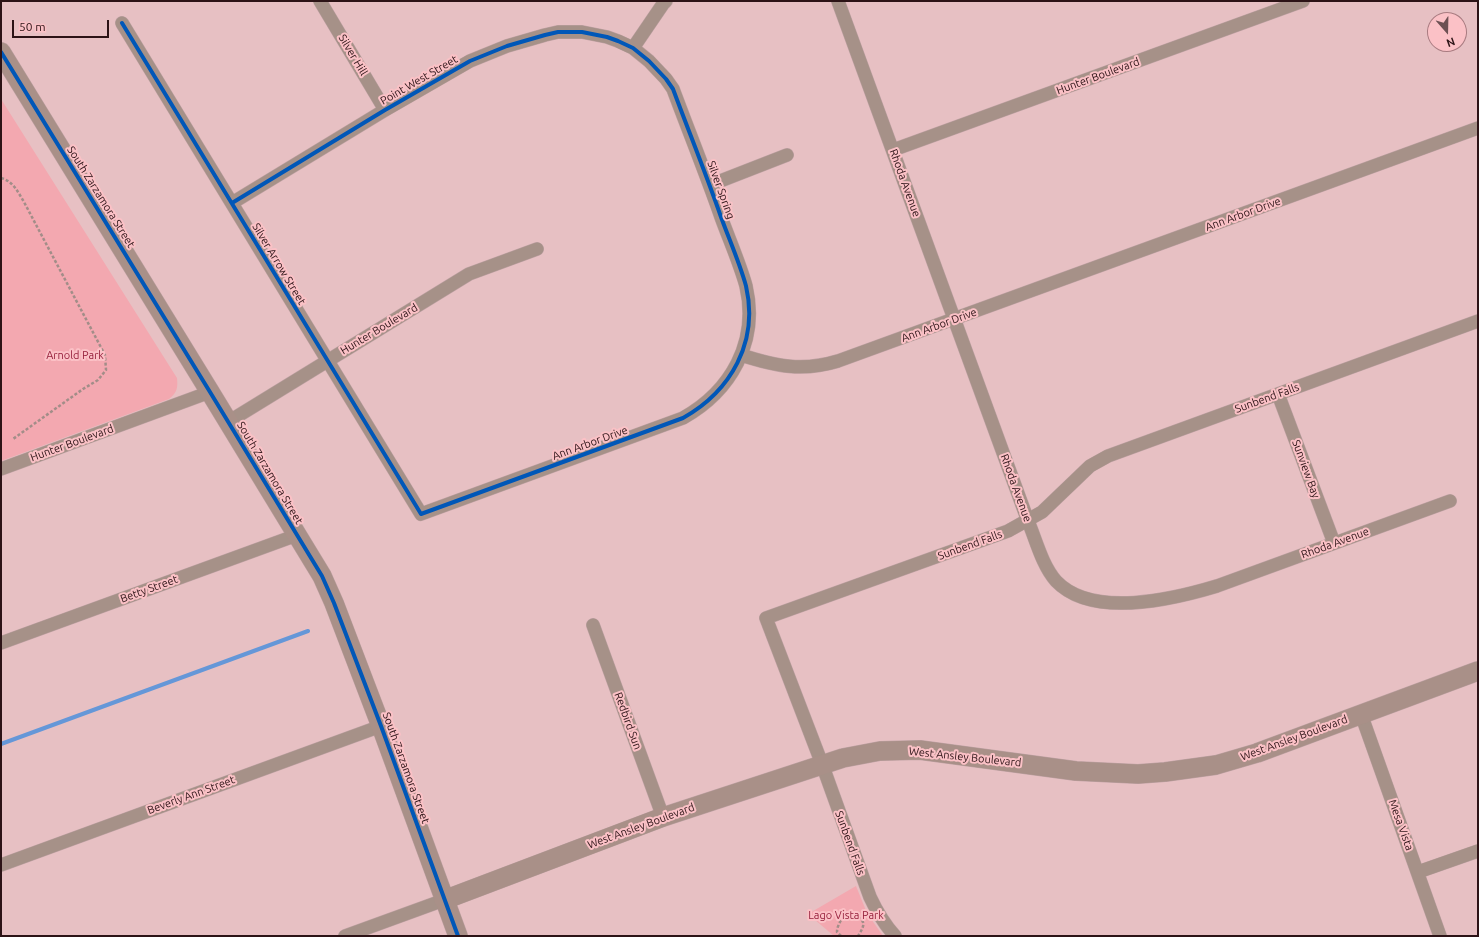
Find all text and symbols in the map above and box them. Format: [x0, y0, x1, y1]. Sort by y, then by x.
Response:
scale bar [14, 12, 111, 38]
north arrow [1427, 12, 1467, 52]
text: 50 m [19, 20, 46, 33]
street label: Silver Hill [336, 32, 370, 78]
text: N [1445, 35, 1457, 49]
street label: Point West Street [378, 53, 460, 107]
street label: Hunter Boulevard [1055, 55, 1141, 97]
street label: South Zarzamora Street [64, 144, 138, 250]
street label: Rhoda Avenue [887, 147, 923, 219]
street label: Silver Spring [704, 159, 738, 221]
street label: Ann Arbor Drive [1204, 194, 1282, 234]
street label: Silver Arrow Street [249, 221, 309, 307]
street label: Hunter Boulevard [338, 301, 420, 357]
street label: Ann Arbor Drive [900, 305, 978, 345]
park label: Arnold Park [46, 348, 104, 362]
street label: Sunbend Falls [1233, 380, 1301, 416]
street label: South Zarzamora Street [234, 419, 306, 527]
street label: Hunter Boulevard [29, 422, 115, 464]
street label: Ann Arbor Drive [551, 423, 629, 463]
street label: Sunview Bay [1289, 438, 1323, 500]
street label: Rhoda Avenue [998, 452, 1034, 524]
street label: Rhoda Avenue [1299, 525, 1371, 561]
street label: Sunbend Falls [936, 527, 1004, 563]
street label: Betty Street [118, 572, 180, 606]
street label: Redbird Sun [612, 691, 644, 751]
street label: South Zarzamora Street [380, 711, 432, 825]
street label: West Ansley Boulevard [1239, 712, 1349, 764]
street label: West Ansley Boulevard [908, 745, 1022, 769]
street label: Beverly Ann Street [145, 773, 237, 817]
street label: Mesa Vista [1386, 798, 1416, 852]
street label: West Ansley Boulevard [586, 800, 696, 852]
street label: Sunbend Falls [832, 809, 868, 877]
park label: Lago Vista Park [808, 908, 884, 922]

